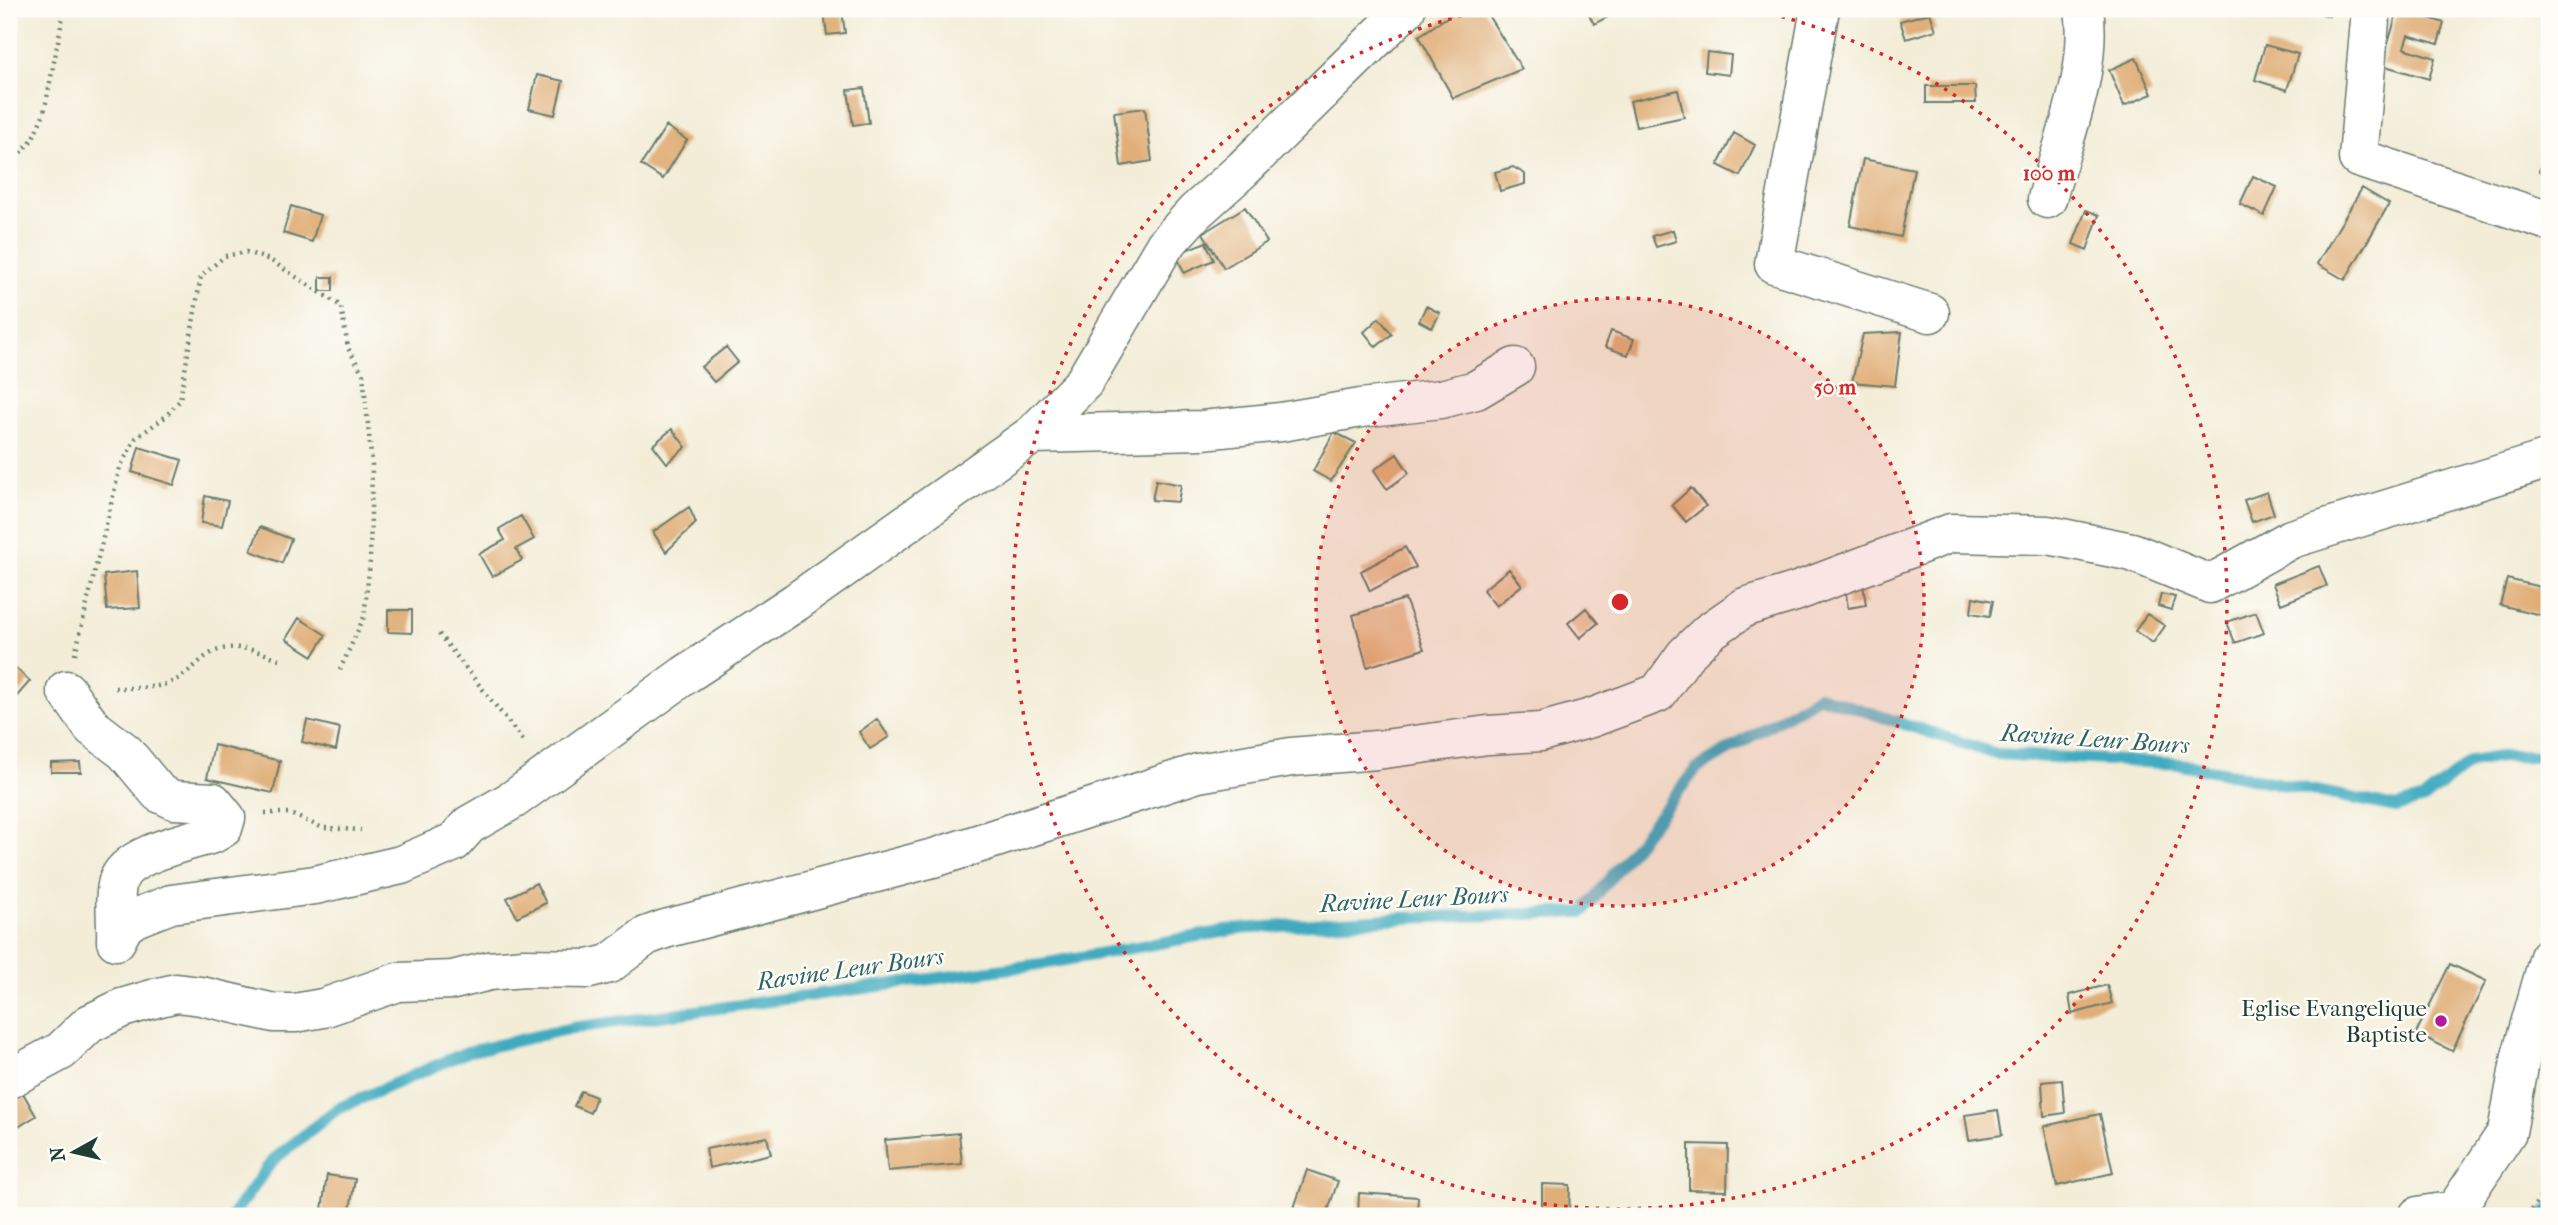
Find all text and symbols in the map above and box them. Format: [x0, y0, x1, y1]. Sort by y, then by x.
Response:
text: 100 m [2023, 161, 2076, 185]
text: 50 m [1814, 375, 1857, 399]
centre of rings [1608, 590, 1632, 614]
water label: Ravine Leur Bours [1998, 718, 2191, 760]
water label: Ravine Leur Bours [1317, 880, 1510, 918]
water label: Ravine Leur Bours [753, 942, 946, 996]
place label: Eglise Evangelique Baptiste [2241, 995, 2427, 1048]
marker: Eglise Evangelique Baptiste [2433, 1013, 2449, 1029]
north arrow [38, 1116, 108, 1186]
text: N [46, 1145, 70, 1163]

